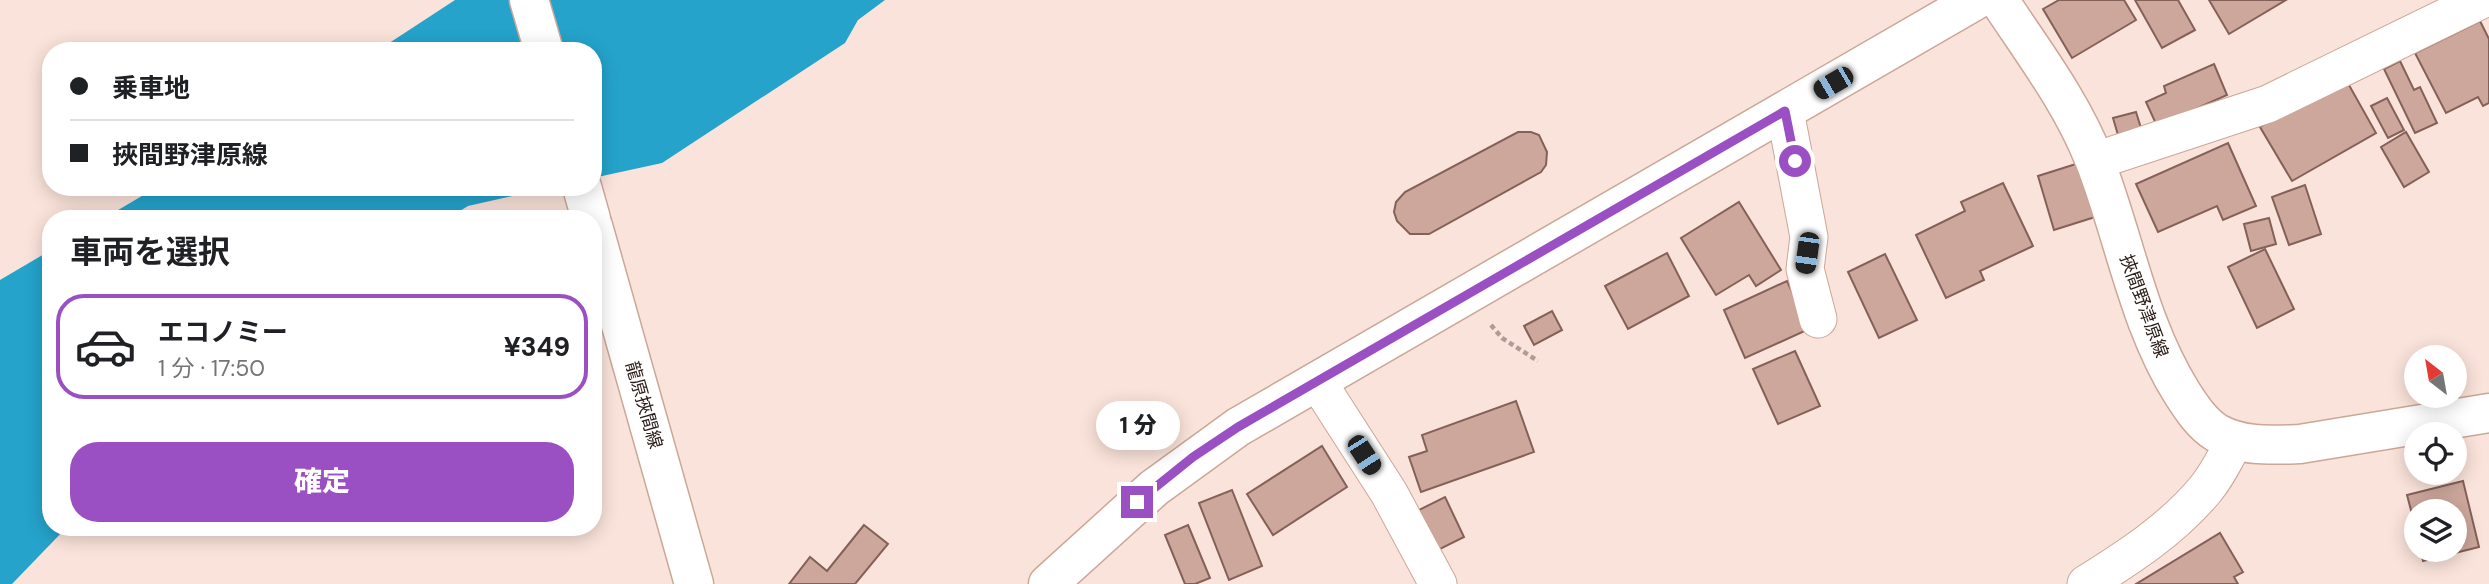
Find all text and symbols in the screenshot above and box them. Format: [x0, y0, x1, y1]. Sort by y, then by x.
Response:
car [1810, 63, 1857, 103]
text: 乗車地 [112, 71, 190, 105]
text: 挾間野津原線 [112, 138, 268, 172]
route start [1779, 145, 1811, 177]
text: 車両を選択 [70, 231, 230, 273]
car [1794, 231, 1821, 275]
street label: 挾間野津原線 [2114, 251, 2174, 361]
icon: car [74, 315, 137, 378]
text: エコノミー [158, 315, 288, 349]
text: ¥349 [504, 330, 570, 364]
north arrow [2404, 345, 2468, 408]
map controls [2404, 345, 2467, 562]
text: 1 分 · 17:50 [158, 353, 265, 383]
street label: 龍原挾間線 [620, 358, 668, 452]
callout: 1 分 [1095, 400, 1179, 449]
text: 1 分 [1120, 410, 1156, 440]
button: locate [2404, 422, 2467, 485]
car [1344, 432, 1385, 478]
button: 確定 [70, 442, 574, 522]
route end [1121, 486, 1153, 518]
button: layers [2404, 499, 2467, 562]

